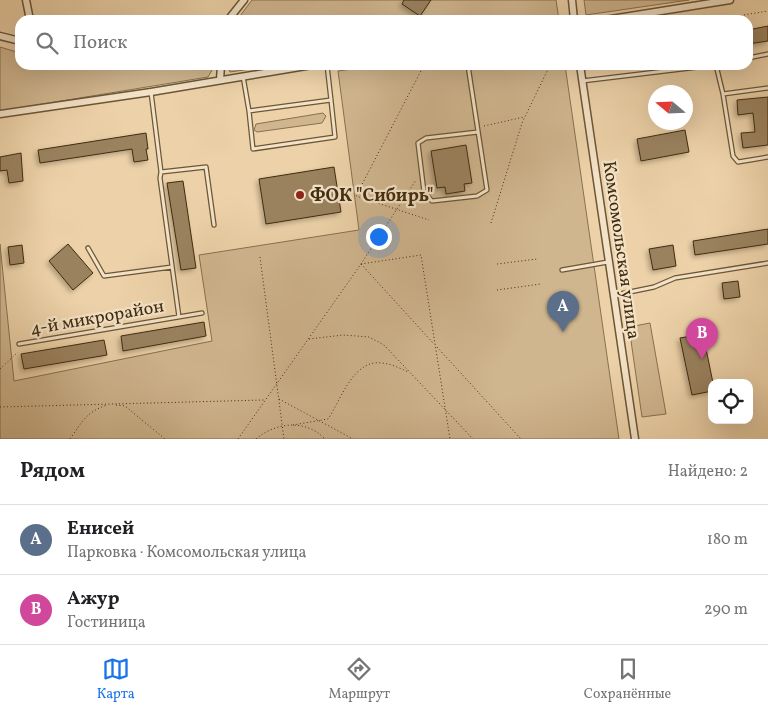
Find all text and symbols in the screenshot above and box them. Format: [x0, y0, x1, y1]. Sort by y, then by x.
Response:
search box [15, 15, 753, 70]
icon: search [33, 29, 61, 57]
text: Поиск [73, 30, 127, 56]
north arrow [648, 85, 693, 130]
street label: Комсомольская улица [596, 159, 645, 341]
place label: ФОК "Сибирь" [310, 184, 434, 209]
marker: ФОК "Сибирь" [294, 189, 306, 201]
your location [366, 224, 392, 250]
pin: A [547, 291, 579, 332]
street label: 4-й микрорайон [28, 294, 166, 343]
pin: B [686, 318, 718, 359]
map controls [708, 379, 753, 424]
button: locate [708, 379, 753, 424]
text: Рядом [20, 457, 85, 486]
text: Найдено: 2 [668, 461, 748, 483]
text: Енисей [67, 516, 134, 542]
text: A [30, 529, 42, 551]
text: 180 m [707, 529, 748, 551]
text: Парковка · Комсомольская улица [67, 542, 307, 564]
text: Ажур [67, 586, 120, 612]
text: B [31, 599, 41, 621]
text: 290 m [704, 599, 748, 621]
text: Гостиница [67, 612, 146, 634]
tab: Карта [97, 655, 135, 704]
tab: Маршрут [328, 655, 390, 704]
tab: Сохранённые [584, 655, 671, 704]

